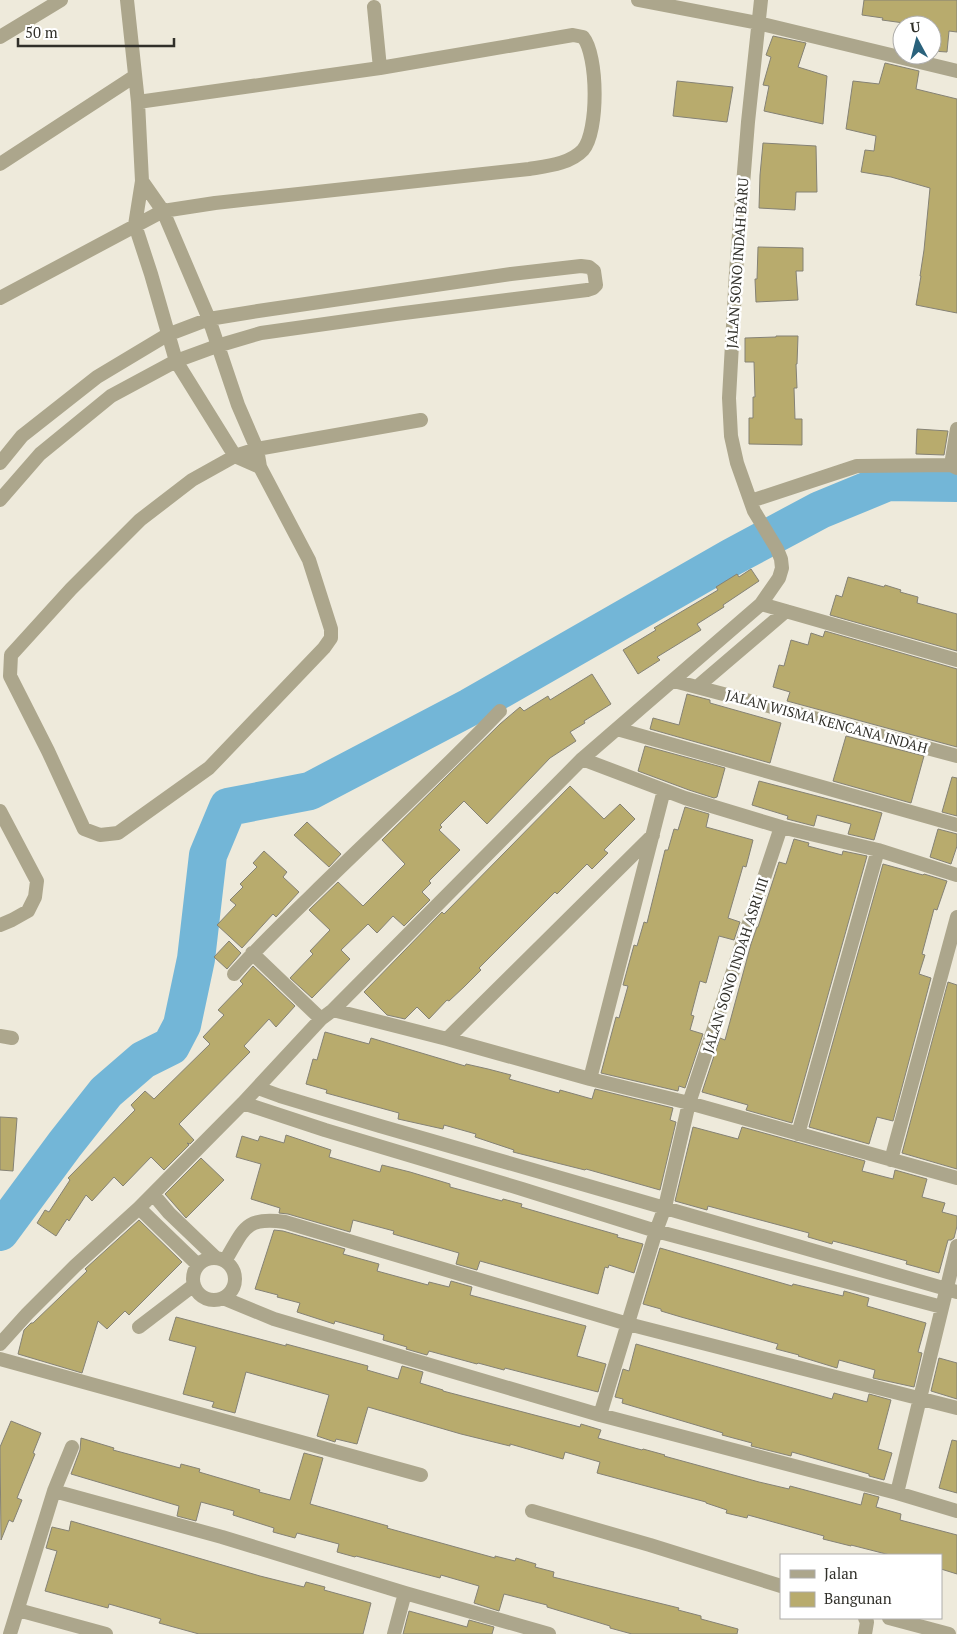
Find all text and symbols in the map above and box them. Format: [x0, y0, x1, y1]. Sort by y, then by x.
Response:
scale bar [18, 15, 174, 47]
north arrow [892, 15, 942, 65]
text: U [909, 17, 921, 37]
text: 50 m [25, 22, 58, 42]
street label: JALAN SONO INDAH BARU [722, 176, 752, 349]
street label: JALAN WISMA KENCANA INDAH [724, 685, 930, 757]
street label: JALAN SONO INDAH ASRI III [698, 875, 772, 1055]
legend [780, 1554, 942, 1619]
text: Jalan [824, 1563, 858, 1583]
text: Bangunan [824, 1588, 892, 1608]

